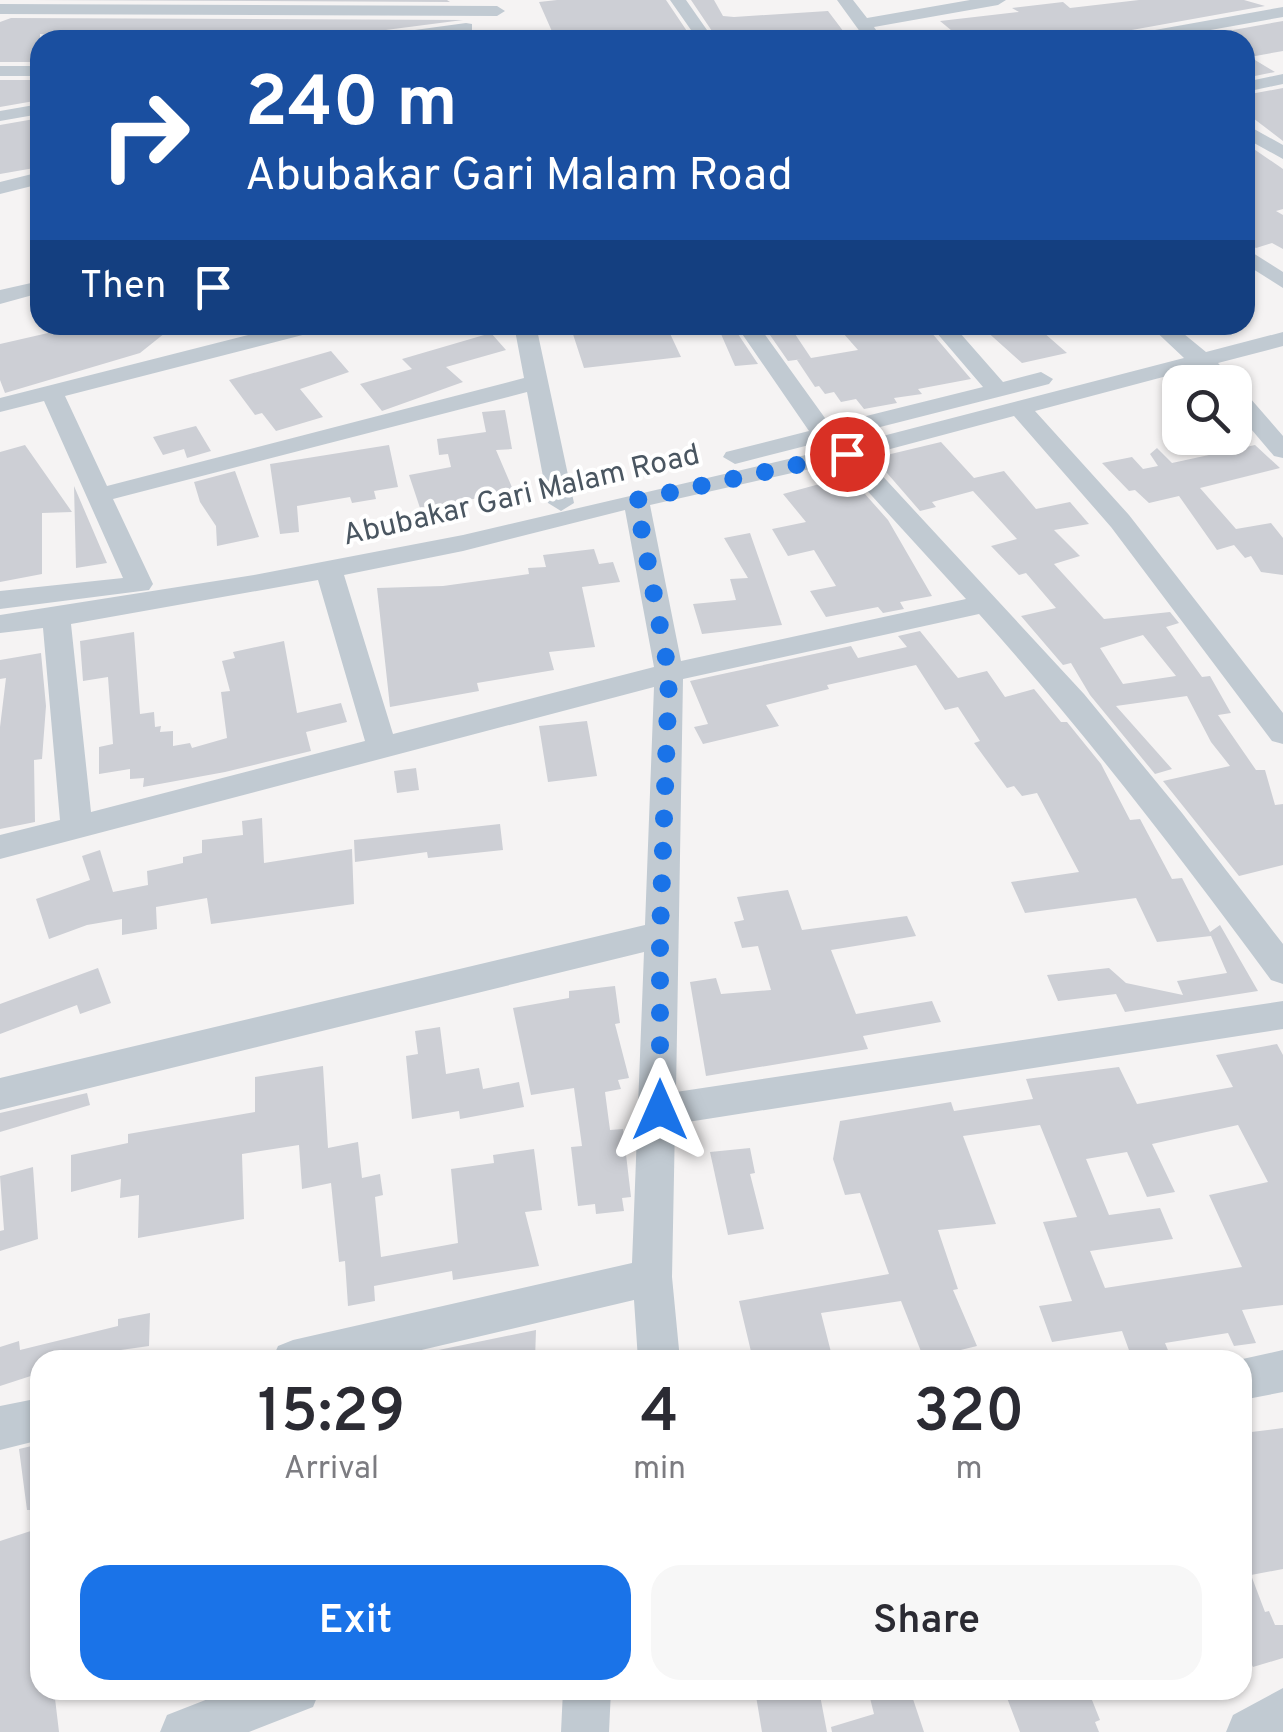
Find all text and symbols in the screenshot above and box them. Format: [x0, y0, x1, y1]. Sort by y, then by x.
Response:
text: 240 m [245, 62, 458, 151]
icon: right [80, 70, 210, 200]
text: Abubakar Gari Malam Road [245, 149, 793, 206]
icon: arrive [186, 260, 241, 315]
text: Then [80, 263, 166, 312]
map controls [1162, 365, 1252, 455]
button: search [1162, 365, 1252, 455]
pin [805, 412, 890, 497]
icon: arrive [820, 427, 875, 482]
street label: Abubakar Gari Malam Road [339, 437, 704, 556]
position arrow [608, 1058, 712, 1162]
text: 15:29 [258, 1377, 405, 1453]
text: 4 [640, 1377, 679, 1453]
text: 320 [914, 1377, 1024, 1453]
text: Arrival [284, 1450, 379, 1490]
text: min [633, 1450, 686, 1490]
text: m [956, 1450, 983, 1490]
button: Exit [80, 1565, 631, 1680]
button: Share [651, 1565, 1202, 1680]

